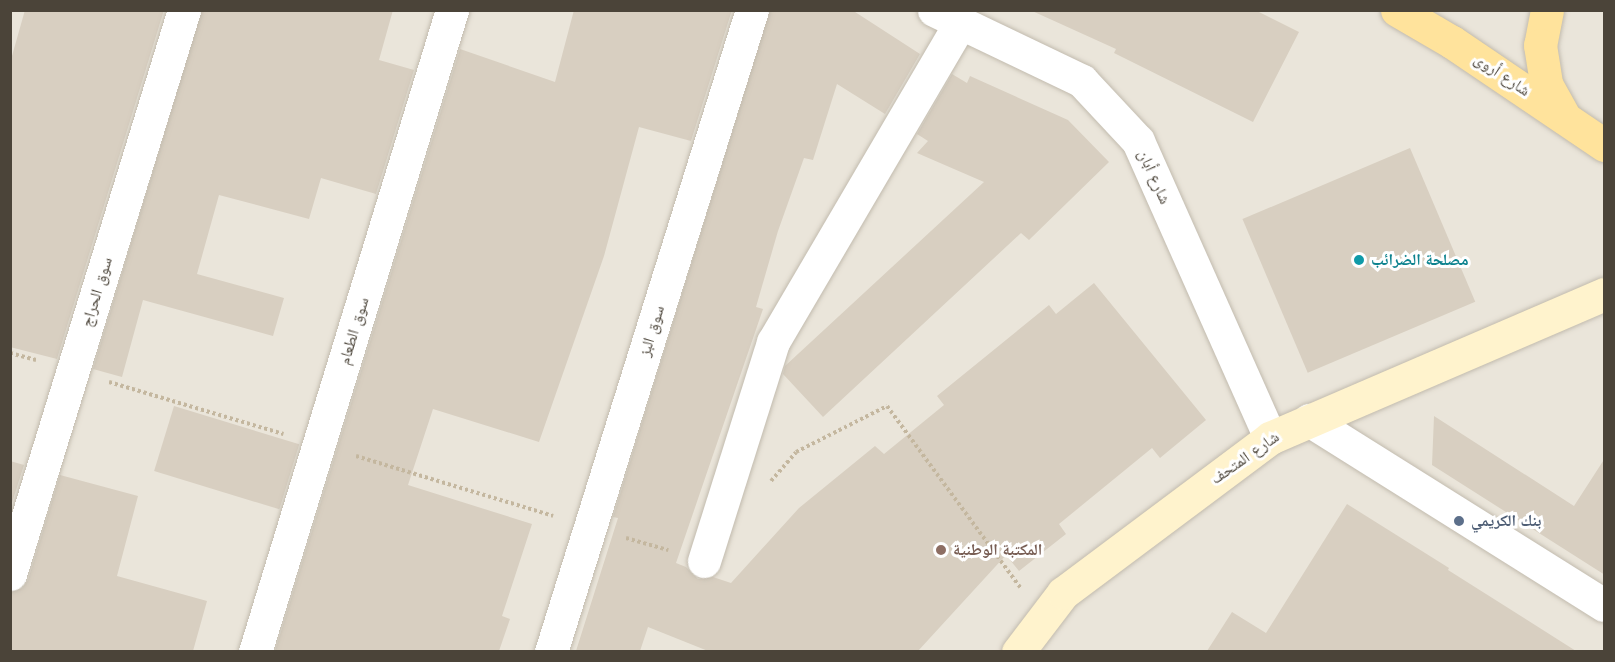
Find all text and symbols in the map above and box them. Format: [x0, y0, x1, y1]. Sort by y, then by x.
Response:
street label: شارع أروى [1470, 49, 1534, 101]
street label: شارع أبان [1134, 147, 1174, 207]
place label: مصلحة الضرائب [1371, 250, 1468, 270]
marker: مصلحة الضرائب [1352, 253, 1366, 267]
street label: سوق الحراج [77, 255, 117, 329]
street label: سوق الطعام [335, 295, 373, 367]
street label: سوق البز [635, 303, 669, 359]
street label: شارع المتحف [1207, 427, 1283, 489]
place label: بنك الكريمي [1471, 511, 1542, 531]
marker: بنك الكريمي [1452, 514, 1466, 528]
place label: المكتبة الوطنية [953, 540, 1042, 560]
marker: المكتبة الوطنية [934, 543, 948, 557]

